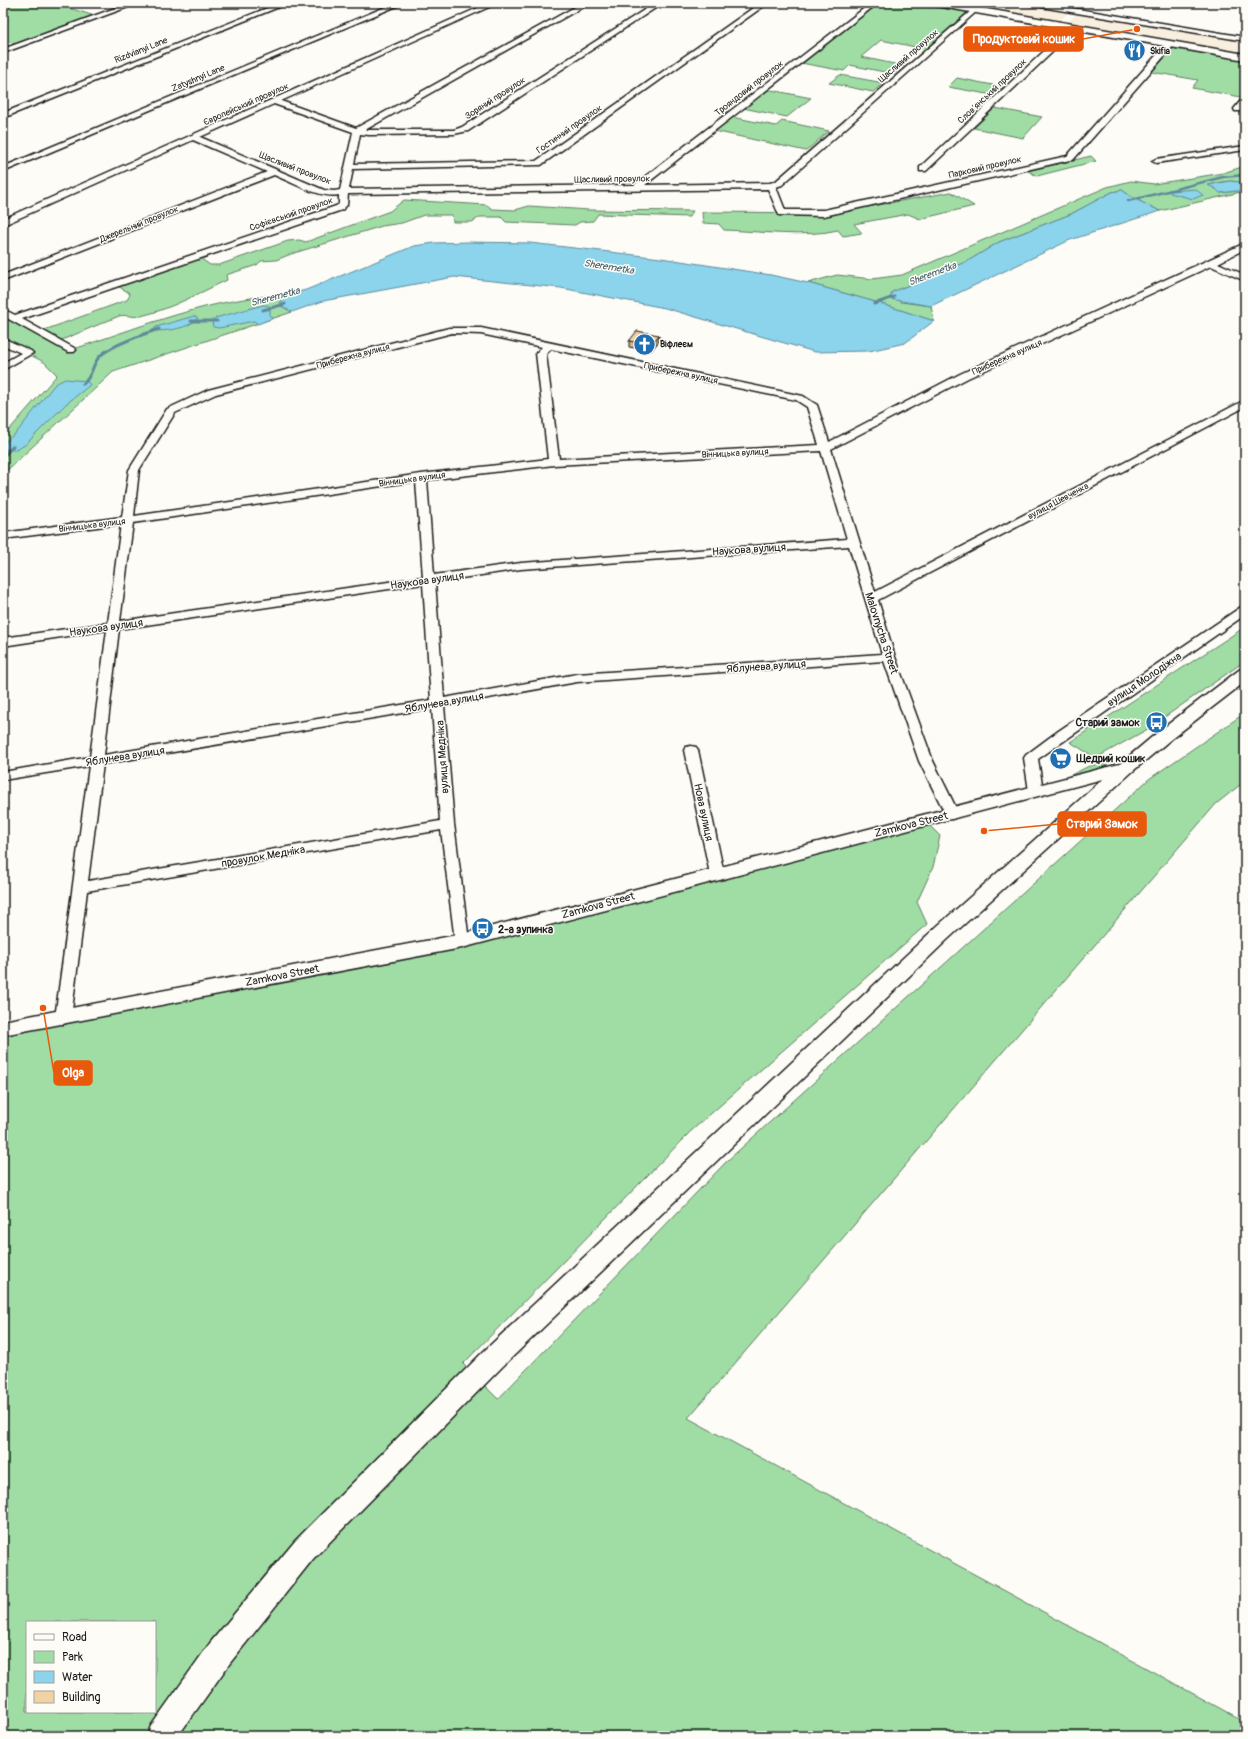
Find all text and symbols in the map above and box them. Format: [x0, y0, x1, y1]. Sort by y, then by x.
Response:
street label: Щасливий провулок [876, 27, 941, 86]
callout: Продуктовий кошик [964, 27, 1083, 51]
text: Продуктовий кошик [973, 32, 1076, 47]
street label: Rizdvianyi Lane [113, 35, 170, 66]
restaurant icon: Skifia [1122, 38, 1148, 64]
place label: Skifia [1150, 46, 1171, 57]
street label: Словʼянський провулок [956, 56, 1029, 126]
street label: Трояндовий провулок [713, 58, 786, 119]
street label: Zatyshnyi Lane [170, 62, 227, 95]
street label: Зоряний провулок [463, 75, 528, 122]
street label: Європейський провулок [202, 81, 291, 128]
street label: Гостинний провулок [534, 102, 604, 156]
street label: Щасливий провулок [257, 150, 333, 187]
street label: Парковий провулок [948, 154, 1023, 181]
street label: Щасливий провулок [574, 173, 651, 186]
street label: Софієвський провулок [248, 195, 335, 234]
street label: Джерельний провулок [97, 203, 181, 246]
water label: Sheremetka [583, 257, 636, 277]
water label: Sheremetka [907, 259, 959, 289]
water label: Sheremetka [249, 284, 302, 309]
church icon: Віфлеєм [631, 331, 657, 357]
street label: Прибережна вулиця [971, 337, 1044, 378]
place label: Віфлеєм [660, 339, 693, 350]
street label: Прибережна вулиця [315, 341, 391, 372]
street label: Прибережна вулиця [643, 360, 719, 387]
street label: Вінницька вулиця [701, 446, 769, 461]
street label: Вінницька вулиця [378, 469, 446, 490]
street label: вулиця Шевченка [1026, 481, 1091, 522]
street label: Вінницька вулиця [58, 516, 126, 535]
street label: Наукова вулиця [712, 540, 786, 559]
street label: Наукова вулиця [389, 569, 465, 592]
street label: Malovnycha Street [862, 591, 901, 676]
street label: Наукова вулиця [68, 616, 144, 639]
street label: вулиця Молодіжна [1105, 650, 1184, 709]
street label: Яблунева вулиця [726, 657, 806, 676]
street label: Яблунева вулиця [404, 689, 485, 716]
bus stop icon: Старий замок [1143, 709, 1169, 735]
place label: Старий замок [1076, 716, 1140, 729]
street label: вулиця Медніка [433, 720, 452, 794]
street label: Яблунева вулиця [85, 744, 166, 769]
supermarket icon: Щедрий кошик [1048, 745, 1074, 771]
place label: Щедрий кошик [1076, 752, 1146, 765]
street label: Нова вулиця [691, 782, 716, 842]
street label: Zamkova Street [873, 809, 950, 840]
callout: Старий Замок [1058, 812, 1146, 836]
text: Старий Замок [1066, 817, 1139, 832]
street label: провулок Медніка [220, 843, 306, 870]
street label: Zamkova Street [560, 889, 637, 921]
bus stop icon: 2-а зупинка [470, 916, 496, 942]
place label: 2-а зупинка [498, 923, 553, 936]
street label: Zamkova Street [244, 962, 321, 989]
callout: Olga [54, 1061, 92, 1085]
text: Olga [62, 1066, 84, 1081]
legend [26, 1621, 156, 1713]
text: Road [62, 1630, 87, 1645]
text: Park [62, 1650, 83, 1665]
text: Water [62, 1670, 93, 1685]
text: Building [62, 1690, 101, 1705]

